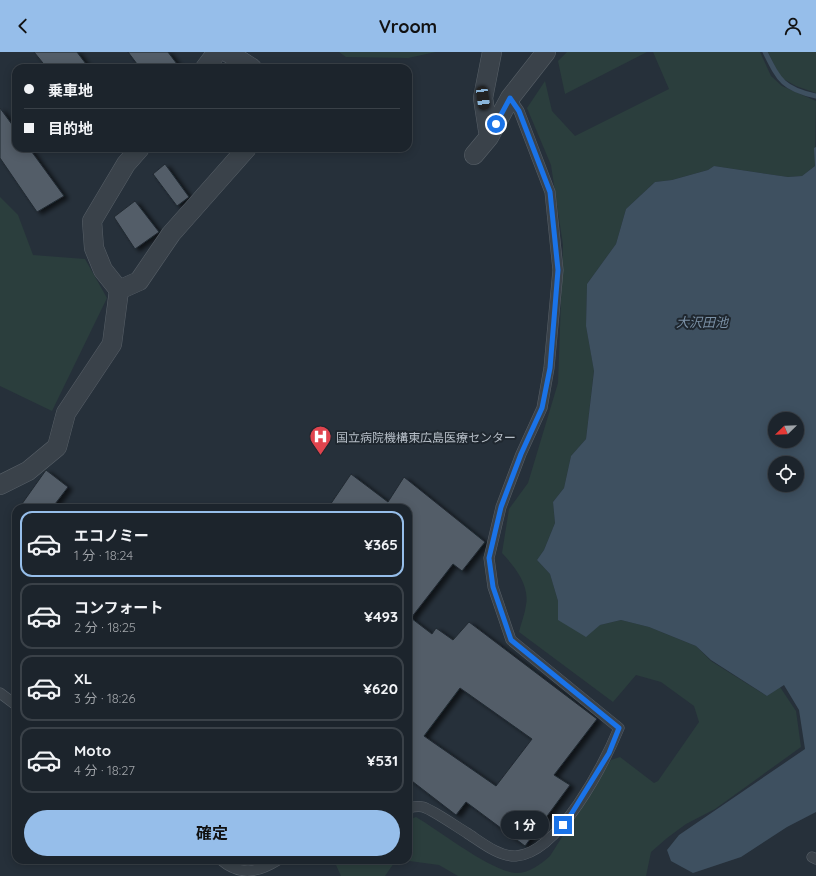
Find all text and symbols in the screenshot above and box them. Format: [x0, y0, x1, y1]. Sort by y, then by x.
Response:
icon: back [12, 15, 34, 37]
text: Vroom [379, 15, 437, 38]
icon: person [782, 15, 804, 37]
text: 乗車地 [48, 81, 93, 100]
car [475, 85, 491, 111]
route start [487, 115, 505, 133]
text: 目的地 [48, 119, 93, 138]
water label: 大沢田池 [676, 314, 730, 330]
north arrow [768, 412, 804, 448]
map controls [768, 412, 804, 492]
hospital icon: 国立病院機構東広島医療センター [307, 424, 333, 457]
place label: 国立病院機構東広島医療センター [336, 430, 516, 445]
button: locate [768, 456, 804, 492]
icon: car [26, 526, 62, 562]
text: エコノミー [74, 526, 149, 545]
text: ¥365 [364, 535, 398, 554]
text: 1 分 · 18:24 [74, 547, 133, 563]
icon: car [26, 598, 62, 634]
text: コンフォート [74, 598, 164, 617]
text: ¥493 [364, 607, 398, 626]
text: 2 分 · 18:25 [74, 619, 136, 635]
text: XL [74, 669, 92, 688]
icon: car [26, 670, 62, 706]
text: ¥620 [363, 679, 398, 698]
text: 3 分 · 18:26 [74, 690, 135, 706]
text: Moto [74, 741, 111, 760]
icon: car [26, 742, 62, 778]
text: ¥531 [367, 751, 398, 770]
text: 4 分 · 18:27 [74, 762, 135, 778]
button: 確定 [24, 810, 400, 856]
callout: 1 分 [501, 811, 549, 839]
route end [554, 816, 572, 834]
text: 1 分 [514, 817, 536, 833]

